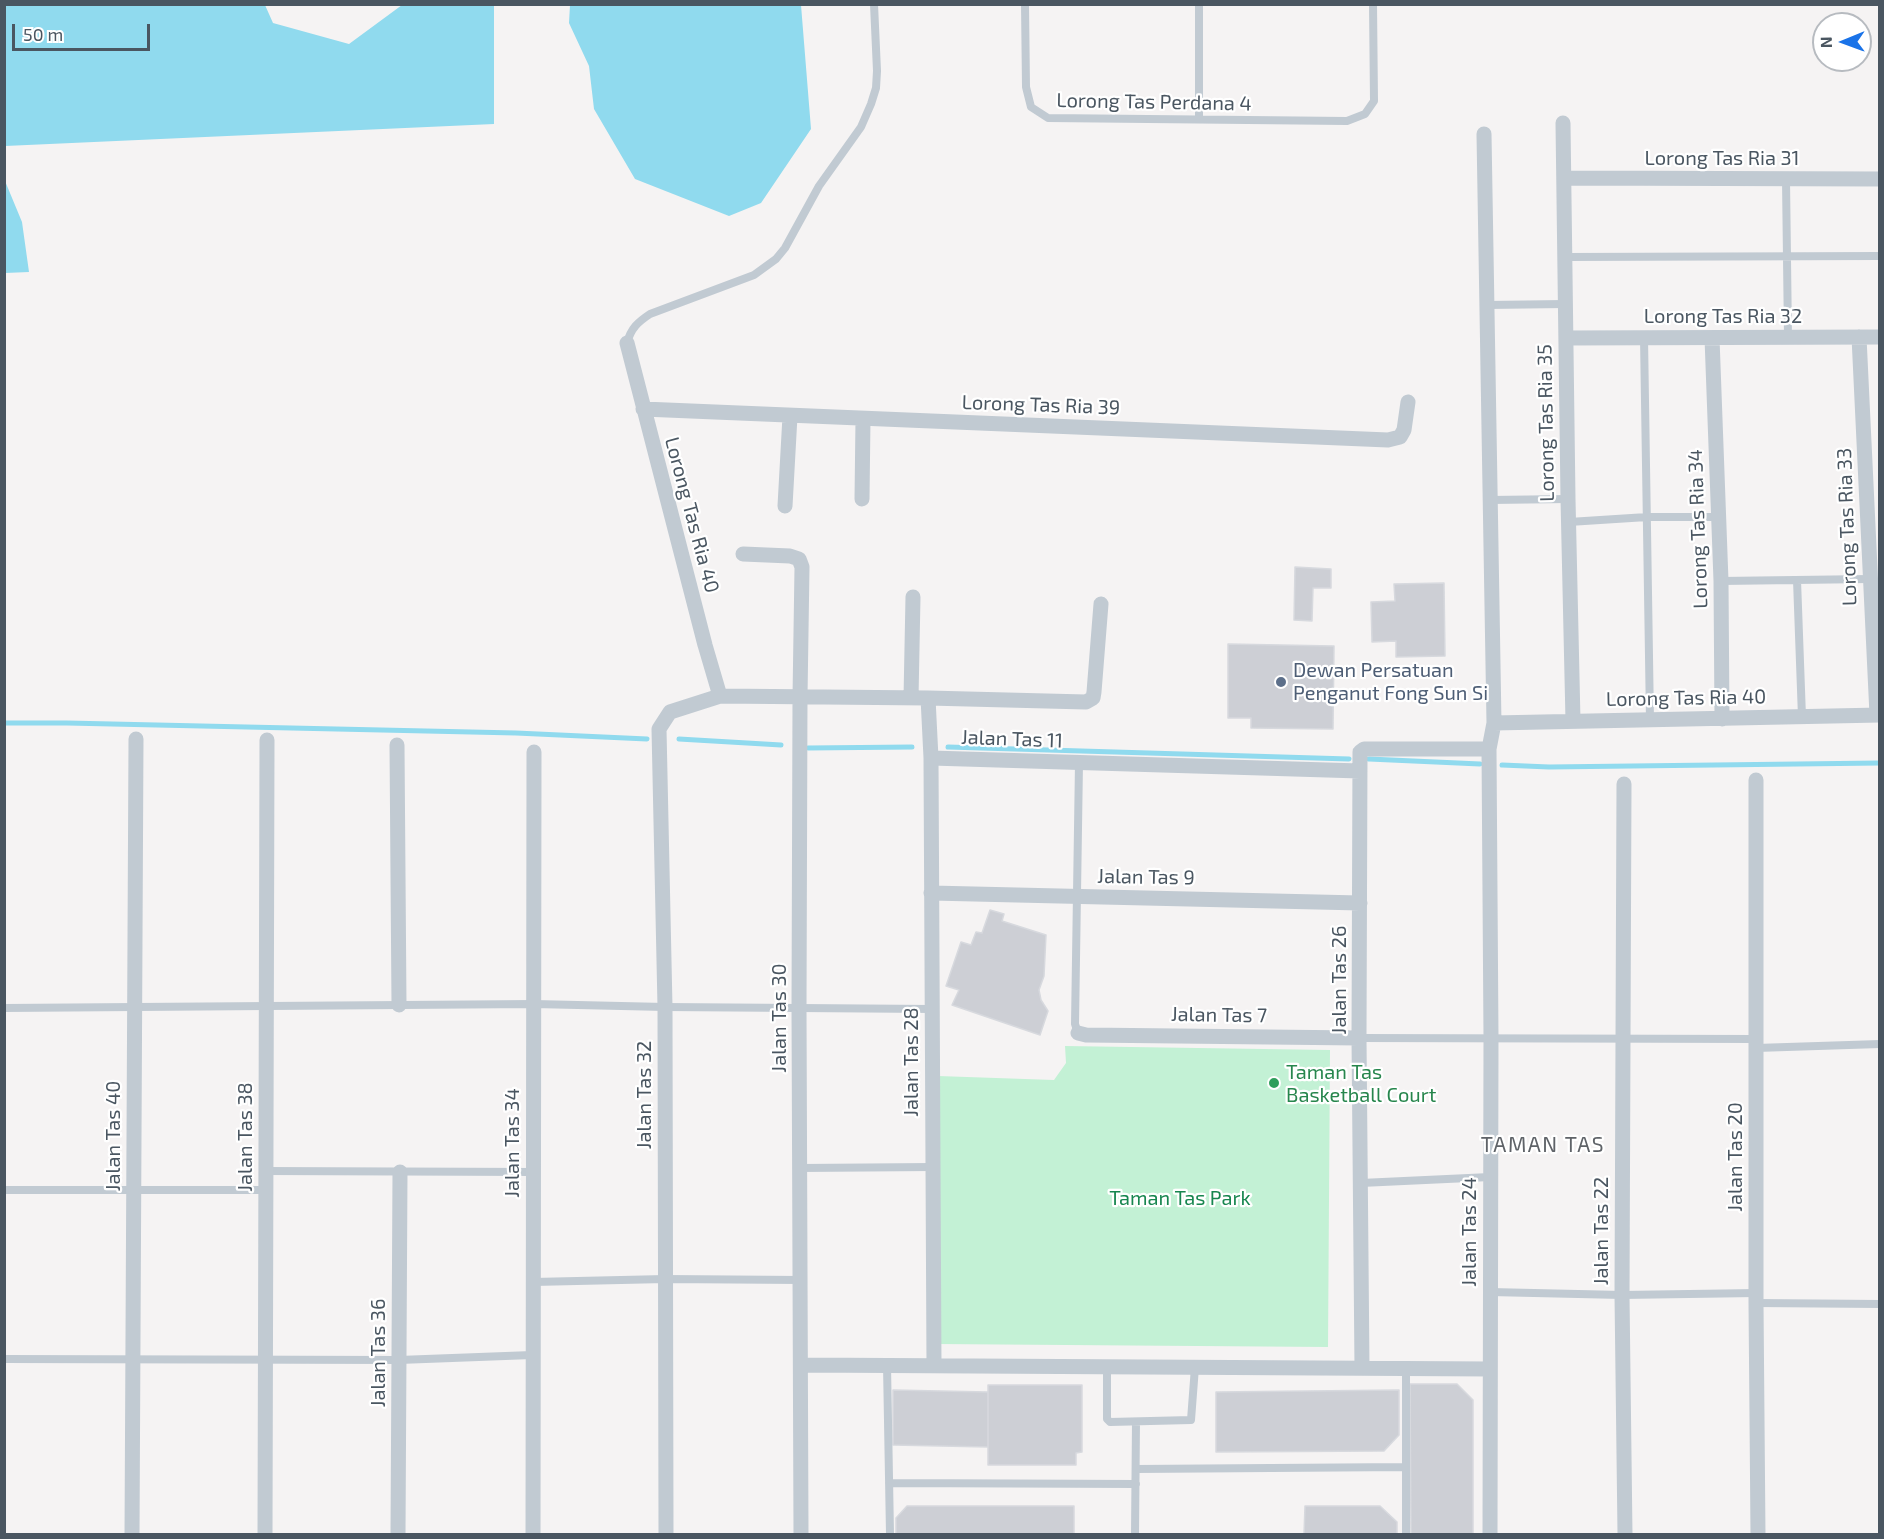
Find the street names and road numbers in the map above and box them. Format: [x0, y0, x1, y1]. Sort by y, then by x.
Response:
street label: Lorong Tas Perdana 4 [1056, 88, 1252, 116]
street label: Lorong Tas Ria 31 [1644, 146, 1800, 170]
street label: Lorong Tas Ria 32 [1644, 304, 1802, 328]
street label: Lorong Tas Ria 35 [1533, 344, 1559, 502]
street label: Lorong Tas Ria 39 [961, 390, 1121, 420]
street label: Lorong Tas Ria 40 [660, 434, 724, 596]
street label: Lorong Tas Ria 33 [1832, 447, 1862, 607]
street label: Lorong Tas Ria 34 [1683, 449, 1713, 609]
street label: Lorong Tas Ria 40 [1606, 685, 1766, 711]
street label: Jalan Tas 11 [961, 725, 1063, 753]
street label: Jalan Tas 9 [1097, 864, 1195, 890]
street label: Jalan Tas 26 [1327, 926, 1351, 1034]
street label: Jalan Tas 30 [767, 963, 791, 1073]
street label: Jalan Tas 7 [1171, 1002, 1267, 1028]
street label: Jalan Tas 28 [899, 1007, 923, 1117]
street label: Jalan Tas 32 [632, 1041, 656, 1149]
street label: Jalan Tas 40 [101, 1081, 125, 1191]
street label: Jalan Tas 38 [233, 1082, 257, 1192]
street label: Jalan Tas 34 [500, 1088, 524, 1198]
street label: Jalan Tas 20 [1723, 1102, 1747, 1212]
street label: Jalan Tas 24 [1457, 1177, 1481, 1287]
street label: Jalan Tas 22 [1589, 1177, 1613, 1285]
street label: Jalan Tas 36 [366, 1299, 390, 1407]

